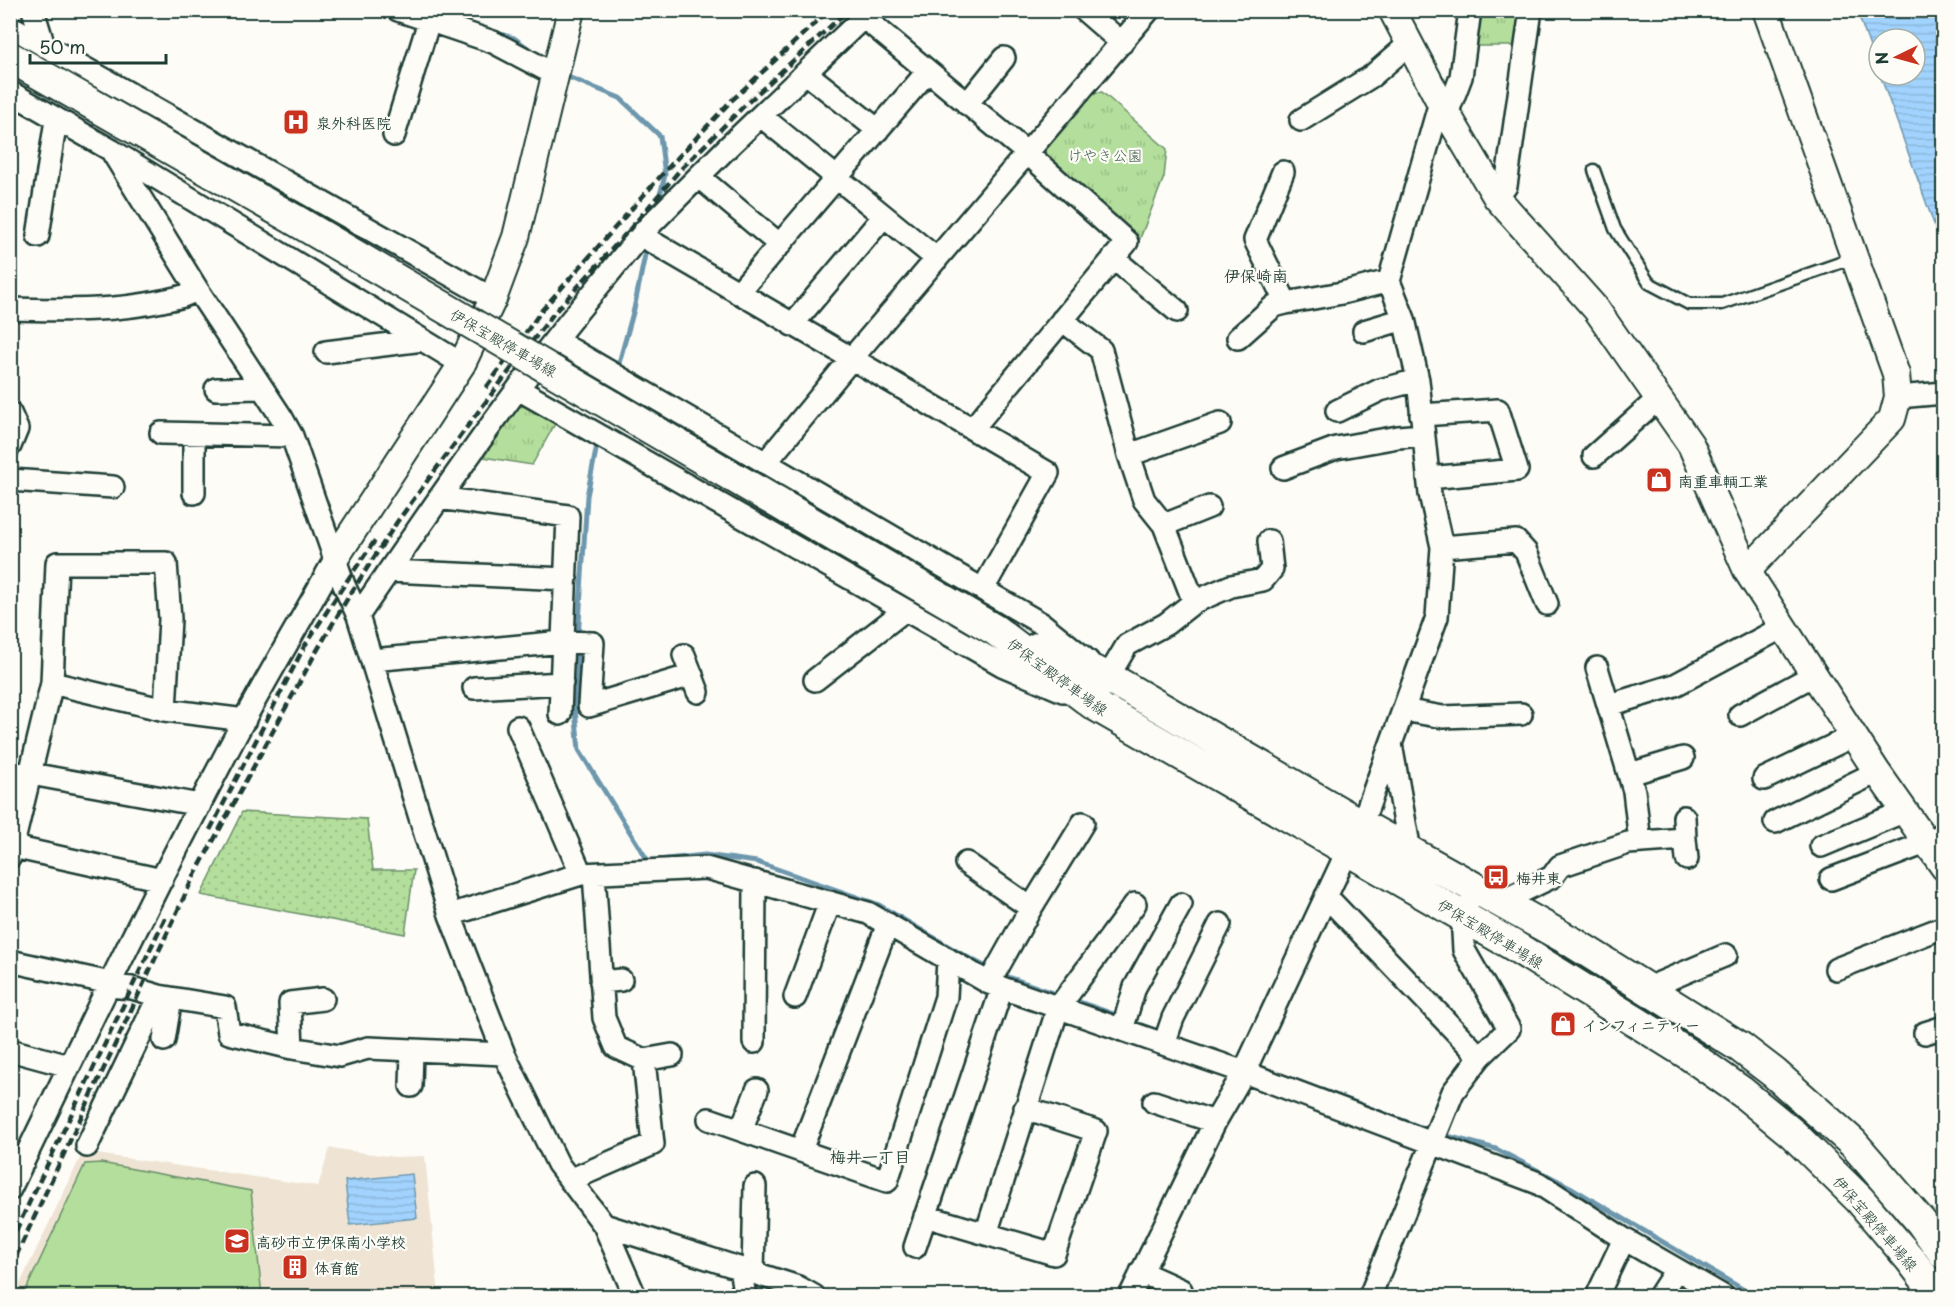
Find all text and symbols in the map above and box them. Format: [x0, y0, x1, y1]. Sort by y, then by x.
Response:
scale bar [30, 27, 166, 65]
north arrow [1867, 27, 1927, 87]
text: 50 m [39, 33, 86, 60]
text: N [1869, 51, 1894, 66]
hospital icon: 泉外科医院 [281, 107, 311, 137]
place label: 泉外科医院 [316, 111, 391, 134]
park label: けやき公園 [1067, 143, 1143, 166]
district label: 伊保崎南 [1224, 263, 1288, 287]
street label: 伊保宝殿停車場線 [446, 302, 562, 382]
shop icon: 南重車輌工業 [1644, 465, 1674, 495]
place label: 南重車輌工業 [1678, 469, 1768, 492]
street label: 伊保宝殿停車場線 [1003, 631, 1113, 721]
bus stop icon: 梅井東 [1481, 862, 1511, 892]
place label: 梅井東 [1516, 866, 1561, 889]
street label: 伊保宝殿停車場線 [1434, 892, 1548, 974]
shop icon: インフィニティー [1548, 1009, 1578, 1039]
place label: インフィニティー [1582, 1013, 1700, 1036]
district label: 梅井一丁目 [830, 1144, 910, 1168]
street label: 伊保宝殿停車場線 [1828, 1170, 1924, 1276]
school or university icon: 高砂市立伊保南小学校 [222, 1226, 252, 1256]
place label: 高砂市立伊保南小学校 [256, 1230, 406, 1253]
building icon: 体育館 [280, 1252, 310, 1282]
place label: 体育館 [314, 1256, 359, 1279]

